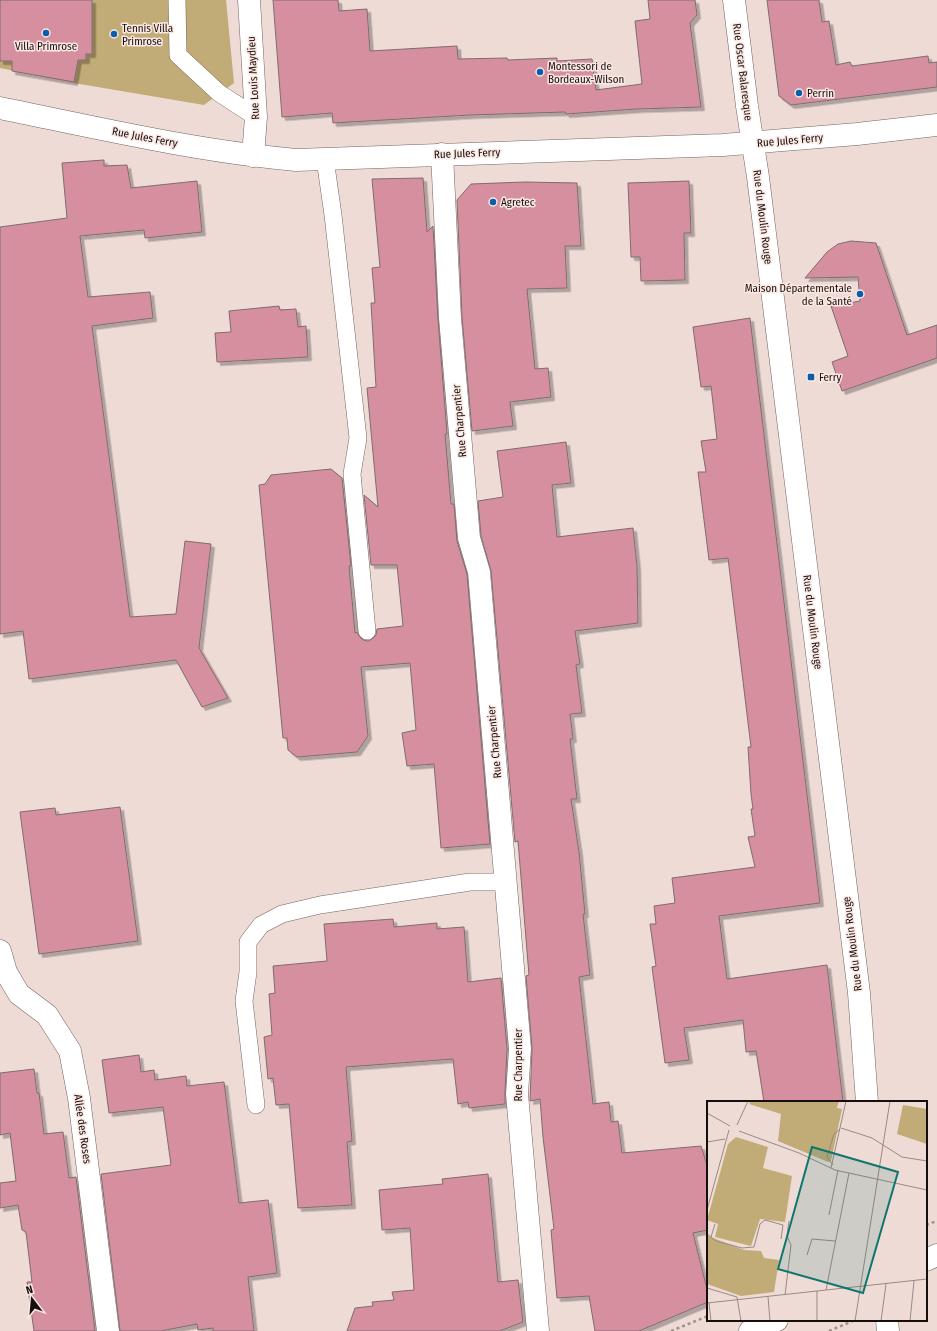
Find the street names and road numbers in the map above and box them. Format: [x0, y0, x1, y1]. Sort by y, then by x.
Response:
street label: Rue Oscar Balaresque [730, 23, 755, 122]
street label: Rue Louis Maydieu [245, 36, 262, 120]
street label: Rue Jules Ferry [111, 125, 179, 150]
street label: Rue Jules Ferry [756, 131, 824, 150]
street label: Rue Jules Ferry [434, 146, 501, 161]
street label: Rue du Moulin Rouge [750, 169, 775, 265]
street label: Rue Charpentier [450, 384, 469, 458]
street label: Rue du Moulin Rouge [800, 574, 825, 670]
street label: Rue Charpentier [485, 705, 504, 779]
street label: Rue du Moulin Rouge [840, 896, 865, 992]
street label: Rue Charpentier [512, 1028, 525, 1102]
street label: Allée des Roses [71, 1093, 94, 1165]

